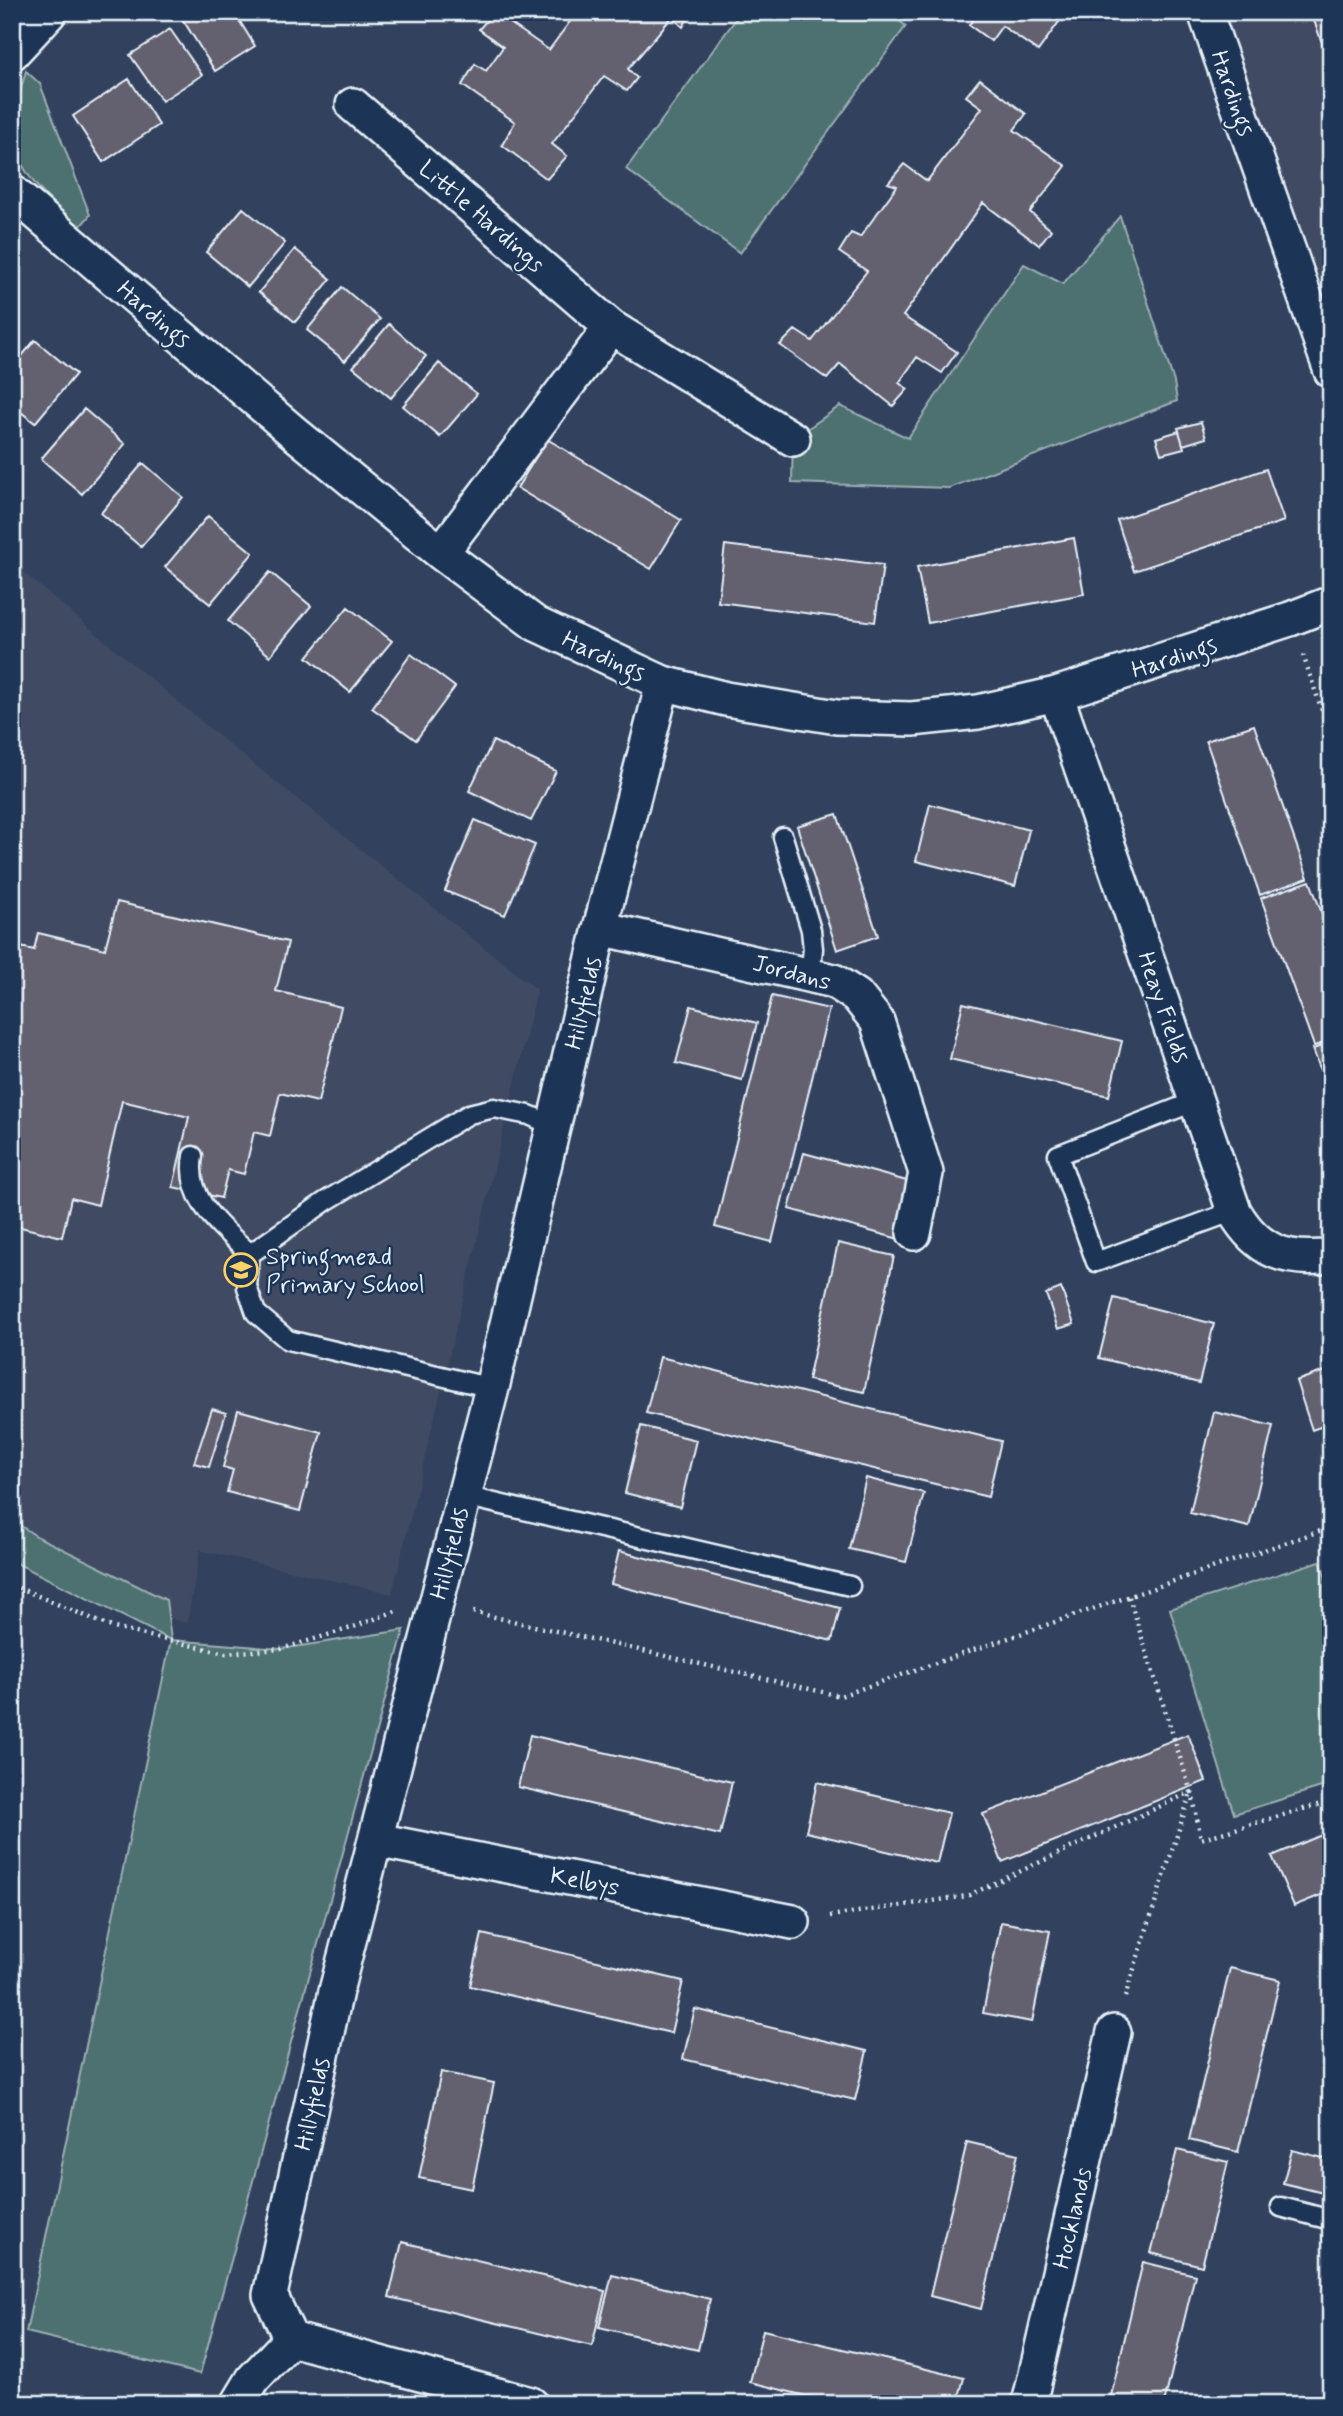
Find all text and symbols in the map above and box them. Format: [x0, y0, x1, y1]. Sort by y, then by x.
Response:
street label: Hardings [1200, 47, 1261, 141]
street label: Little Hardings [410, 154, 551, 282]
street label: Hardings [108, 274, 197, 358]
street label: Hardings [556, 625, 650, 693]
street label: Hardings [1128, 630, 1222, 690]
street label: Jordans [749, 948, 834, 999]
street label: Heay Fields [1129, 948, 1196, 1067]
street label: Hillyfields [559, 954, 610, 1053]
place label: Springmead Primary School [266, 1242, 425, 1301]
school or university icon: Springmead Primary School [222, 1251, 260, 1289]
street label: Hillyfields [424, 1504, 477, 1603]
street label: Kelbys [548, 1861, 622, 1904]
street label: Hillyfields [289, 2055, 338, 2154]
street label: Hocklands [1047, 2164, 1100, 2272]

